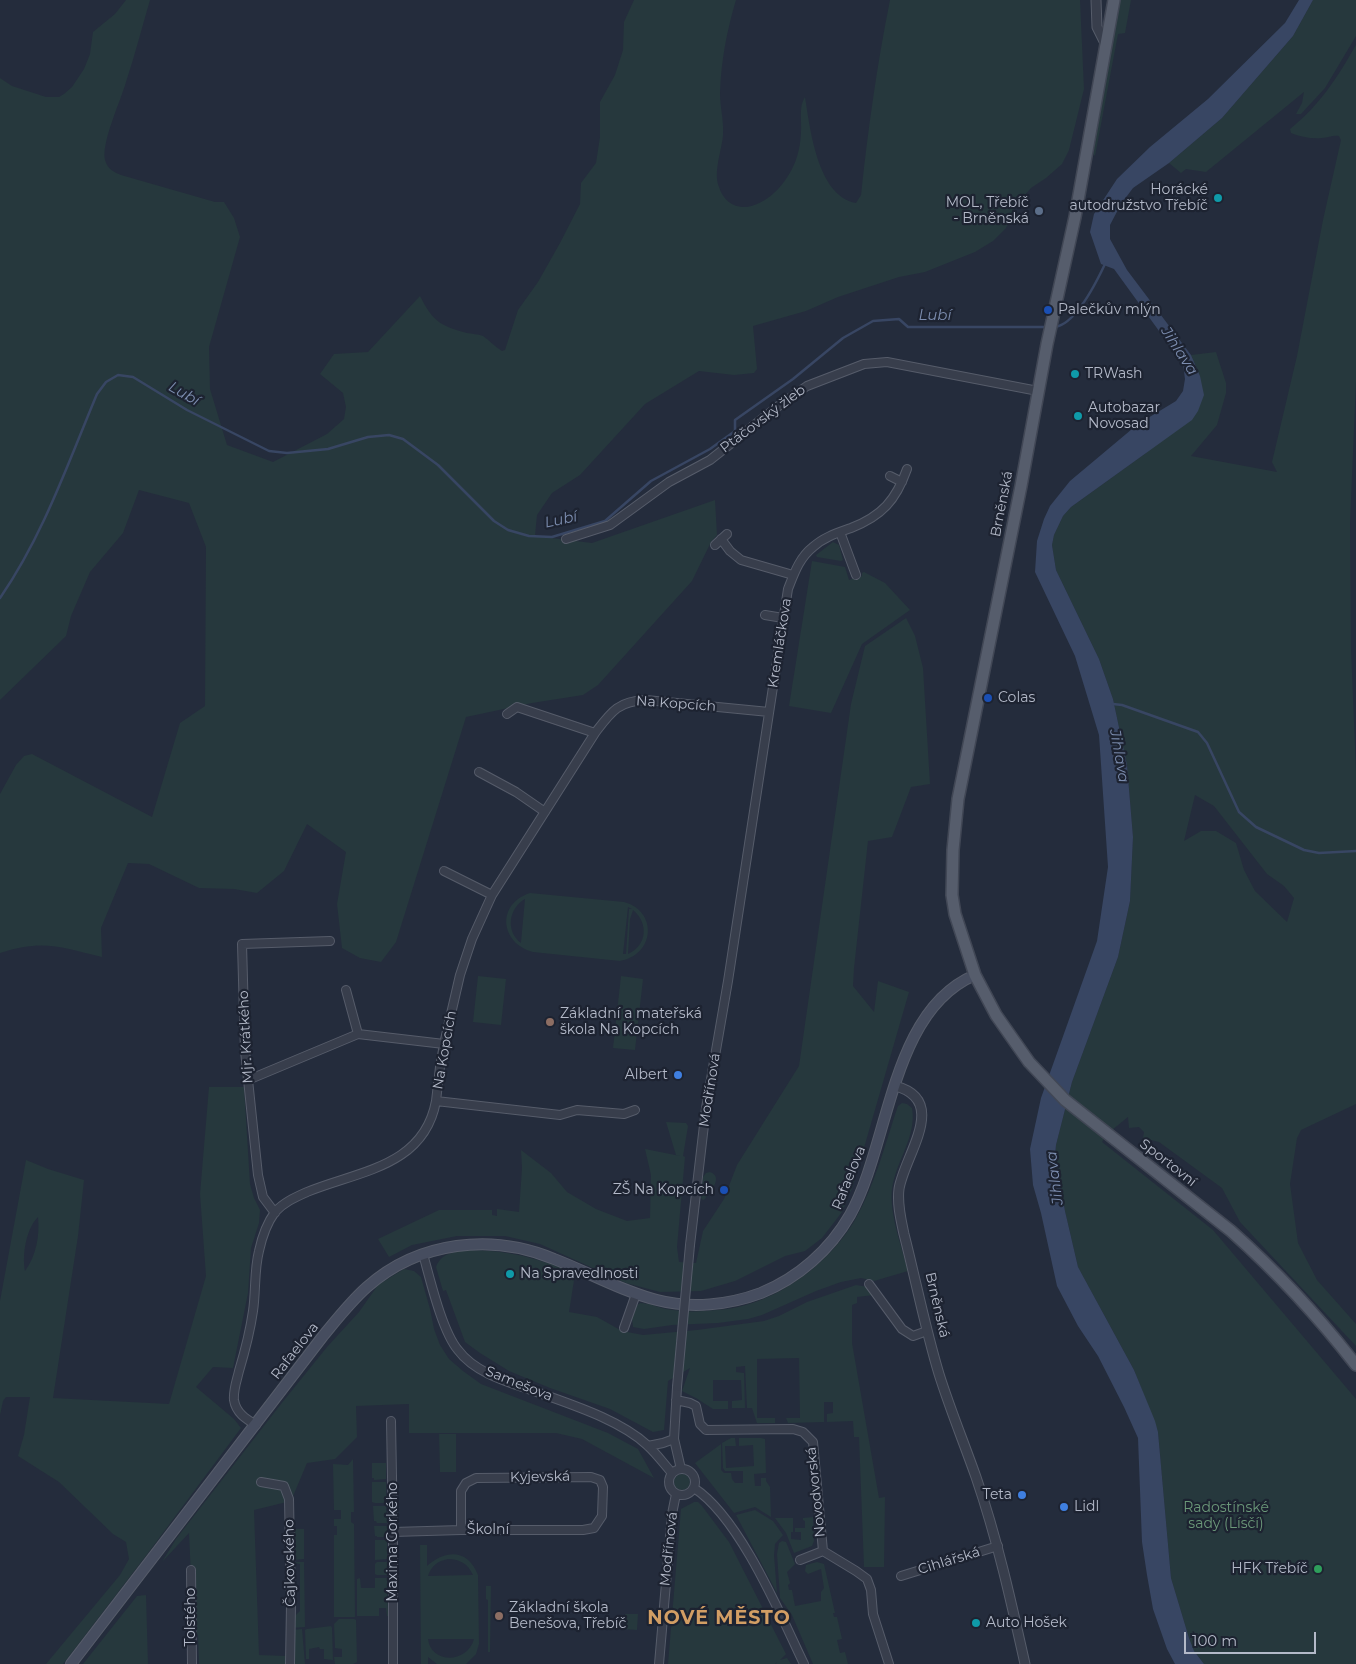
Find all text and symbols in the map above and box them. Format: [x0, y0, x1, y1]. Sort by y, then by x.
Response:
place label: Horácké autodružstvo Třebíč [1069, 182, 1208, 214]
marker: Horácké autodružstvo Třebíč [1212, 192, 1224, 204]
place label: MOL, Třebíč - Brněnská [946, 195, 1029, 228]
marker: MOL, Třebíč - Brněnská [1033, 205, 1045, 217]
place label: Palečkův mlýn [1058, 302, 1161, 318]
marker: Palečkův mlýn [1042, 304, 1054, 316]
water label: Lubí [918, 307, 952, 325]
water label: Jihlava [1157, 324, 1201, 378]
place label: TRWash [1085, 366, 1142, 382]
marker: TRWash [1069, 368, 1081, 380]
water label: Lubí [165, 378, 203, 410]
street label: Ptáčovský žleb [717, 381, 809, 457]
place label: Autobazar Novosad [1088, 400, 1160, 432]
marker: Autobazar Novosad [1072, 410, 1084, 422]
street label: Brněnská [987, 470, 1017, 538]
water label: Lubí [543, 508, 579, 532]
street label: Kremláčkova [765, 597, 795, 689]
place label: Colas [998, 690, 1035, 706]
marker: Colas [982, 692, 994, 704]
street label: Na Kopcích [636, 693, 716, 715]
water label: Jihlava [1105, 728, 1133, 784]
street label: Mjr. Krátkého [235, 990, 257, 1084]
place label: Základní a mateřská škola Na Kopcích [560, 1006, 702, 1038]
street label: Na Kopcích [430, 1009, 460, 1091]
marker: Základní a mateřská škola Na Kopcích [544, 1016, 556, 1028]
street label: Modřínová [696, 1052, 724, 1128]
place label: Albert [625, 1067, 668, 1083]
marker: Albert [672, 1069, 684, 1081]
street label: Sportovní [1136, 1136, 1200, 1190]
street label: Rafaelova [829, 1144, 869, 1212]
water label: Jihlava [1043, 1150, 1067, 1206]
place label: ZŠ Na Kopcích [613, 1182, 714, 1198]
marker: ZŠ Na Kopcích [718, 1184, 730, 1196]
place label: Na Spravedlnosti [520, 1266, 638, 1282]
marker: Na Spravedlnosti [504, 1268, 516, 1280]
street label: Brněnská [921, 1271, 953, 1339]
street label: Rafaelova [268, 1319, 322, 1383]
street label: Samešova [483, 1363, 555, 1405]
street label: Novodvorská [803, 1446, 829, 1538]
street label: Kyjevská [510, 1468, 570, 1486]
street label: Maxima Gorkého [385, 1482, 401, 1602]
place label: Teta [983, 1487, 1012, 1503]
marker: Teta [1016, 1489, 1028, 1501]
place label: Lidl [1074, 1499, 1099, 1515]
park label: Radostínské sady (Lísčí) [1183, 1500, 1269, 1532]
marker: Lidl [1058, 1501, 1070, 1513]
street label: Modřínová [657, 1511, 681, 1587]
street label: Čajkovského [281, 1519, 299, 1607]
street label: Školní [467, 1522, 509, 1538]
street label: Cihlářská [916, 1544, 982, 1578]
place label: HFK Třebíč [1231, 1561, 1308, 1577]
marker: HFK Třebíč [1312, 1563, 1324, 1575]
street label: Tolstého [183, 1588, 199, 1646]
place label: Základní škola Benešova, Třebíč [509, 1600, 626, 1632]
district label: NOVÉ MĚSTO [646, 1607, 792, 1629]
marker: Základní škola Benešova, Třebíč [493, 1610, 505, 1622]
place label: Auto Hošek [986, 1615, 1067, 1631]
marker: Auto Hošek [970, 1617, 982, 1629]
scale bar [1186, 1622, 1318, 1654]
text: 100 m [1192, 1631, 1237, 1650]

